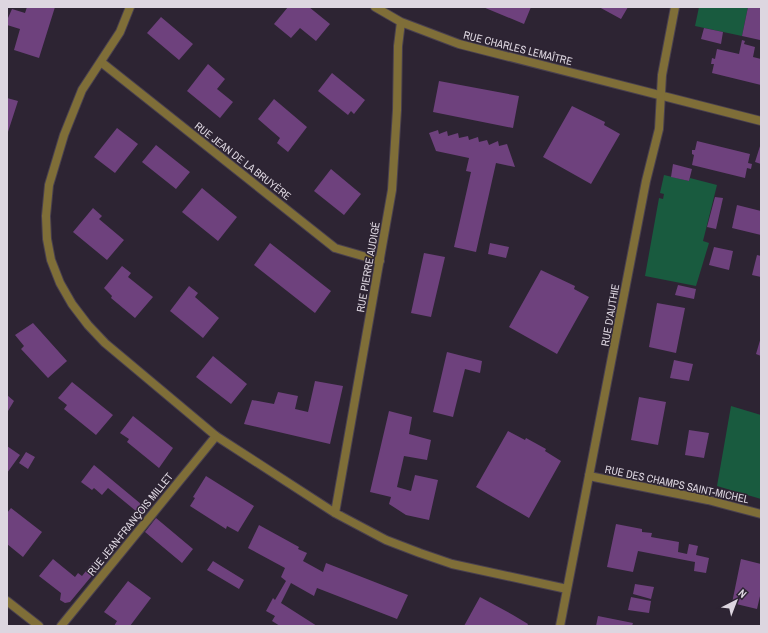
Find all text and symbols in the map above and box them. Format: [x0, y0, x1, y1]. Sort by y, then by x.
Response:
street label: RUE CHARLES LEMAÎTRE [462, 28, 574, 68]
street label: RUE JEAN DE LA BRUYÈRE [192, 119, 294, 203]
street label: RUE PIERRE AUDIGÉ [353, 221, 383, 313]
street label: RUE D'AUTHIE [598, 283, 622, 347]
street label: RUE DES CHAMPS SAINT-MICHEL [604, 462, 750, 506]
street label: RUE JEAN-FRANÇOIS MILLET [84, 469, 176, 578]
north arrow [716, 581, 756, 621]
text: N [736, 586, 750, 601]

